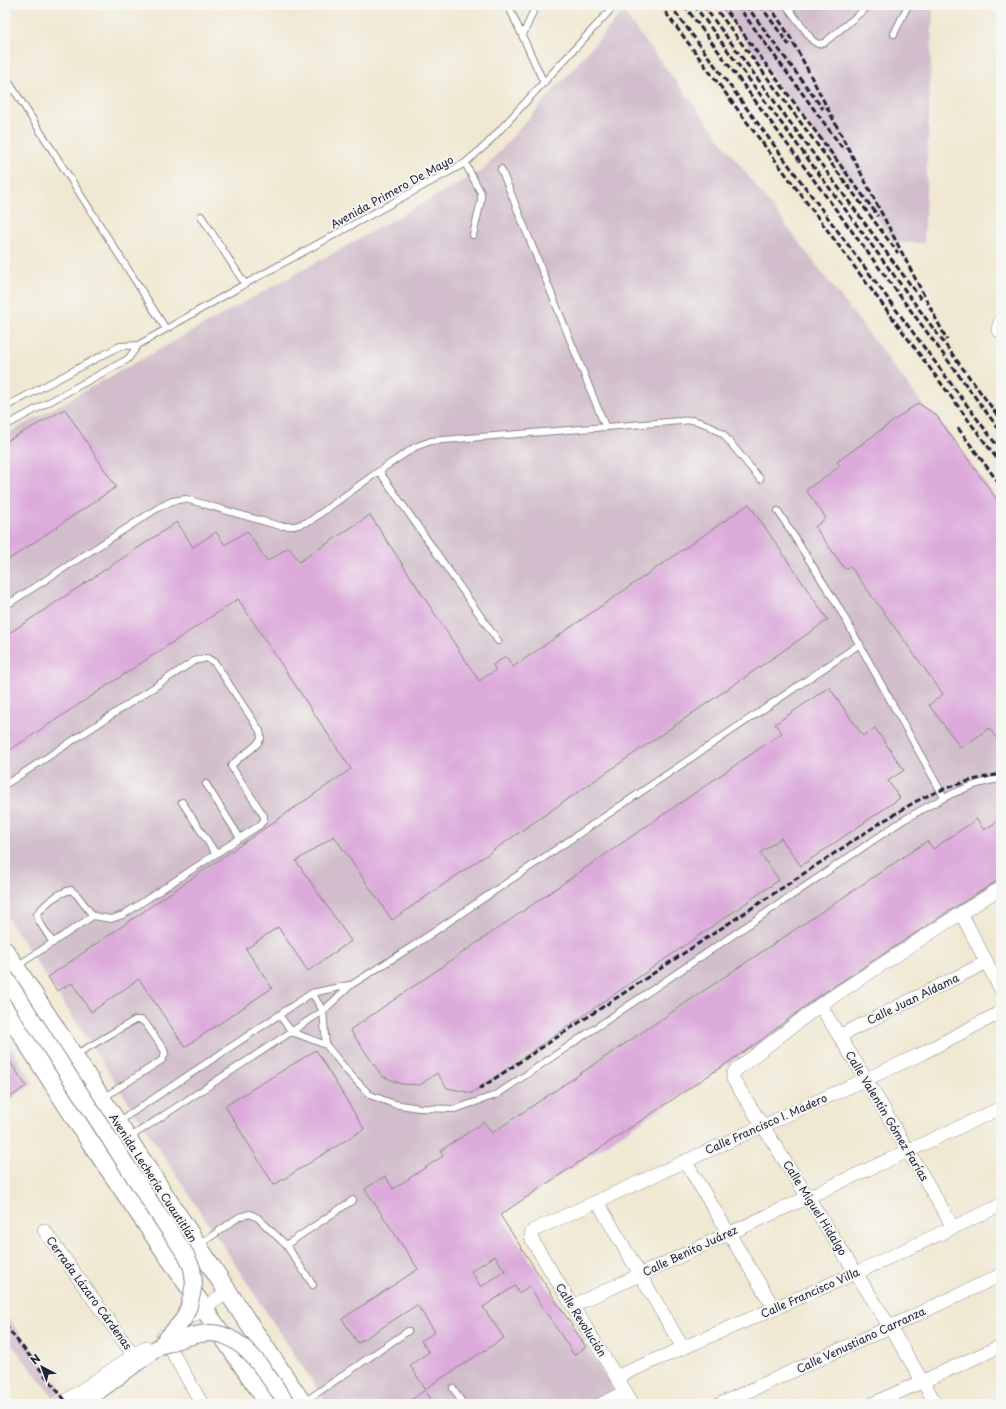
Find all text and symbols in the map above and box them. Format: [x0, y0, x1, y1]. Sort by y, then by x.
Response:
street label: Avenida Primero De Mayo [327, 151, 456, 232]
street label: Calle Juan Aldama [864, 969, 962, 1028]
street label: Calle Valentín Gómez Farías [842, 1047, 933, 1184]
street label: Calle Francisco I. Madero [702, 1089, 830, 1158]
street label: Avenida Lecheria Cuautitlán [105, 1110, 202, 1246]
street label: Calle Miguel Hidalgo [779, 1157, 852, 1259]
street label: Calle Benito Juárez [640, 1221, 740, 1280]
street label: Cerrada Lázaro Cárdenas [42, 1232, 136, 1353]
street label: Calle Francisco Villa [758, 1263, 862, 1322]
street label: Calle Revolución [552, 1280, 611, 1360]
street label: Calle Venustiano Carranza [793, 1302, 929, 1377]
north arrow [22, 1347, 62, 1387]
text: N [26, 1350, 44, 1368]

